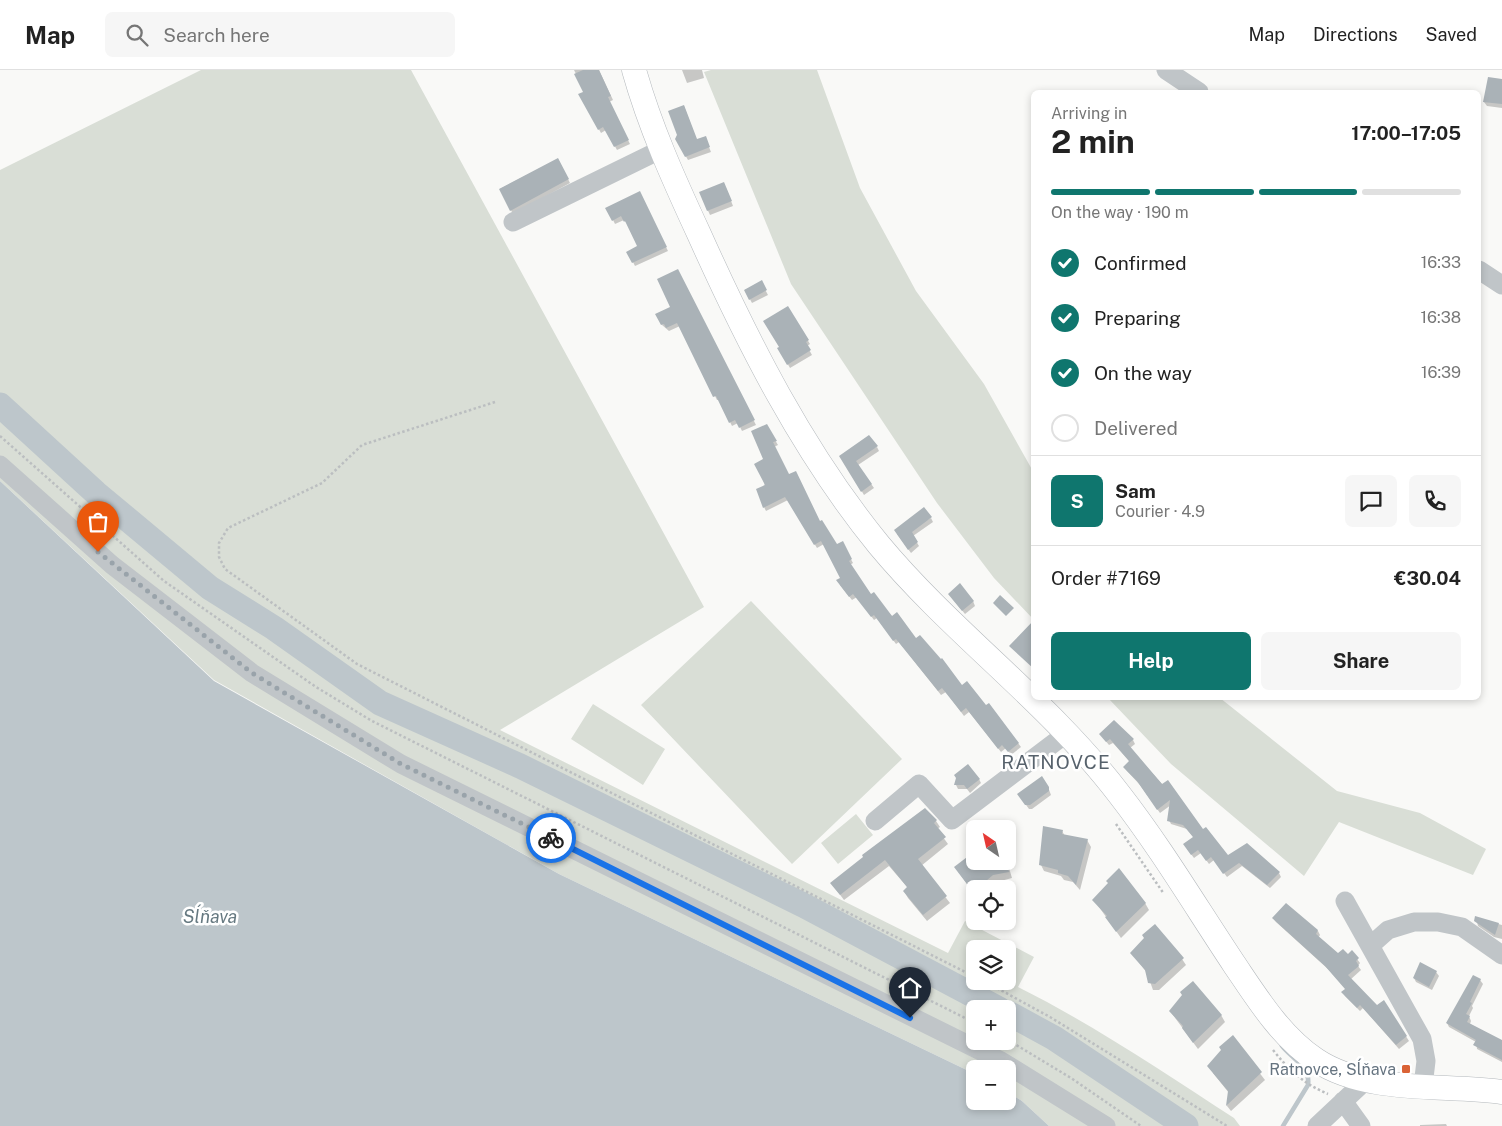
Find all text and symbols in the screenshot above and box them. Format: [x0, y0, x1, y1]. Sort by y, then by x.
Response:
search box [105, 12, 455, 57]
text: Map [25, 21, 75, 49]
icon: search [123, 21, 151, 49]
text: Search here [163, 24, 270, 46]
text: Map [1248, 24, 1285, 45]
text: Directions [1313, 24, 1398, 45]
text: Saved [1426, 24, 1477, 45]
text: Arriving in [1051, 104, 1127, 123]
text: 17:00–17:05 [1351, 122, 1461, 144]
text: 2 min [1051, 123, 1135, 160]
text: On the way · 190 m [1051, 203, 1189, 222]
icon: check [1051, 249, 1079, 277]
text: Confirmed [1094, 252, 1187, 274]
text: 16:33 [1421, 253, 1461, 272]
icon: check [1051, 304, 1079, 332]
text: Preparing [1094, 307, 1181, 329]
text: 16:38 [1421, 308, 1461, 327]
icon: check [1051, 359, 1079, 387]
text: On the way [1094, 362, 1192, 384]
text: 16:39 [1421, 363, 1461, 382]
text: Delivered [1094, 417, 1178, 439]
button: chat [1345, 475, 1397, 527]
button: phone [1409, 475, 1461, 527]
text: Sam [1115, 480, 1156, 502]
text: S [1070, 490, 1084, 512]
pin [77, 501, 119, 552]
text: Courier · 4.9 [1115, 502, 1205, 521]
icon: bag [84, 508, 112, 536]
text: Order #7169 [1051, 567, 1161, 589]
text: €30.04 [1394, 567, 1461, 589]
button: Help [1051, 632, 1251, 690]
button: Share [1261, 632, 1461, 690]
district label: RATNOVCE [1001, 751, 1111, 773]
courier [526, 813, 576, 863]
north arrow [966, 820, 1016, 870]
map controls [966, 820, 1016, 1110]
icon: bike [537, 824, 565, 852]
button: locate [966, 880, 1016, 930]
water label: Sĺňava [183, 904, 237, 927]
button: layers [966, 940, 1016, 990]
pin [889, 967, 931, 1018]
icon: home [896, 974, 924, 1002]
button: + [966, 1000, 1016, 1050]
place label: Ratnovce, Sĺňava [1269, 1058, 1396, 1079]
button: − [966, 1060, 1016, 1110]
marker: Ratnovce, Sĺňava [1400, 1063, 1412, 1075]

